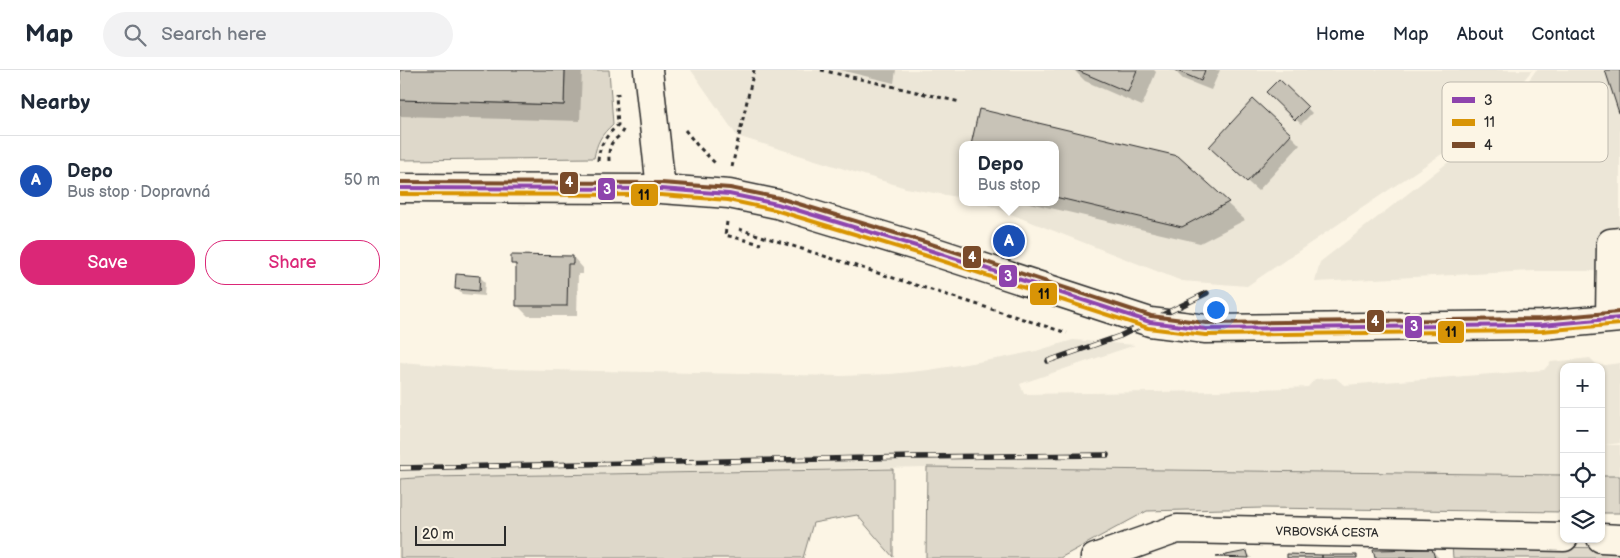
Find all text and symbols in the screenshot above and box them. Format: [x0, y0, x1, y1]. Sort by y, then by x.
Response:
search box [103, 12, 453, 57]
text: Map [25, 20, 73, 49]
icon: search [121, 21, 149, 49]
text: Search here [161, 23, 267, 46]
text: Home [1316, 24, 1365, 45]
text: Map [1393, 24, 1429, 45]
text: About [1457, 24, 1504, 45]
text: Contact [1532, 24, 1595, 45]
legend [1442, 82, 1608, 162]
text: Nearby [20, 90, 90, 115]
text: 3 [1484, 92, 1493, 109]
text: 11 [1484, 114, 1495, 131]
text: 4 [1484, 137, 1493, 154]
popup [959, 141, 1059, 206]
text: Depo [978, 153, 1023, 176]
text: Depo [67, 160, 113, 183]
text: A [31, 171, 41, 190]
text: 50 m [344, 171, 380, 190]
line badge: 4 [559, 171, 579, 195]
text: 4 [565, 174, 574, 191]
text: Bus stop [978, 176, 1040, 195]
line badge: 3 [597, 177, 616, 201]
text: 3 [603, 181, 611, 198]
text: Bus stop · Dopravná [67, 183, 210, 202]
line badge: 11 [630, 183, 659, 207]
text: 11 [638, 187, 650, 204]
pin: A [993, 222, 1025, 260]
button: Save [20, 240, 195, 285]
button: Share [205, 240, 380, 285]
line badge: 4 [962, 245, 982, 269]
text: 4 [968, 249, 977, 266]
line badge: 3 [998, 264, 1018, 288]
text: 3 [1004, 268, 1012, 285]
line badge: 11 [1029, 282, 1058, 306]
text: 11 [1038, 286, 1050, 303]
your location [1203, 297, 1229, 323]
line badge: 4 [1366, 309, 1385, 333]
text: 4 [1371, 313, 1380, 330]
line badge: 3 [1404, 315, 1423, 339]
text: 3 [1410, 318, 1418, 335]
line badge: 11 [1437, 320, 1465, 344]
text: 11 [1445, 324, 1457, 341]
map controls [1560, 363, 1605, 543]
button: + [1560, 363, 1605, 408]
button: − [1560, 408, 1605, 453]
button: locate [1560, 453, 1605, 498]
button: layers [1560, 498, 1605, 543]
street label: VRBOVSKÁ CESTA [1275, 522, 1379, 541]
scale bar [415, 523, 506, 546]
text: 20 m [422, 526, 454, 543]

